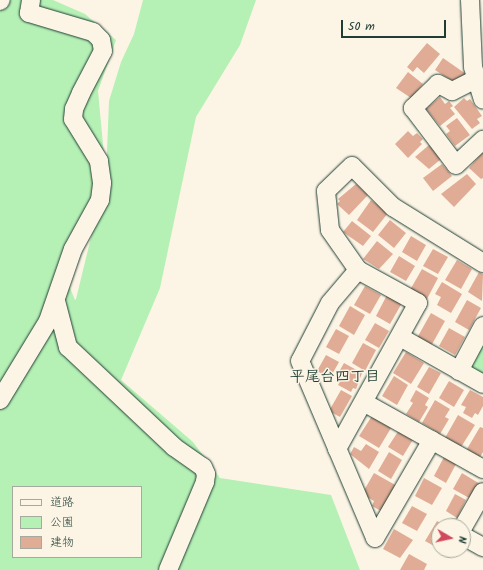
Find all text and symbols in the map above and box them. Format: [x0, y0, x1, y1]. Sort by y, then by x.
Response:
scale bar [343, 12, 448, 38]
text: 50 m [348, 17, 375, 36]
district label: 平尾台四丁目 [290, 369, 380, 387]
legend [12, 486, 142, 558]
text: 道路 [50, 493, 74, 512]
text: 公園 [50, 513, 74, 532]
north arrow [431, 518, 471, 558]
text: 建物 [50, 533, 74, 552]
text: N [452, 535, 471, 545]

